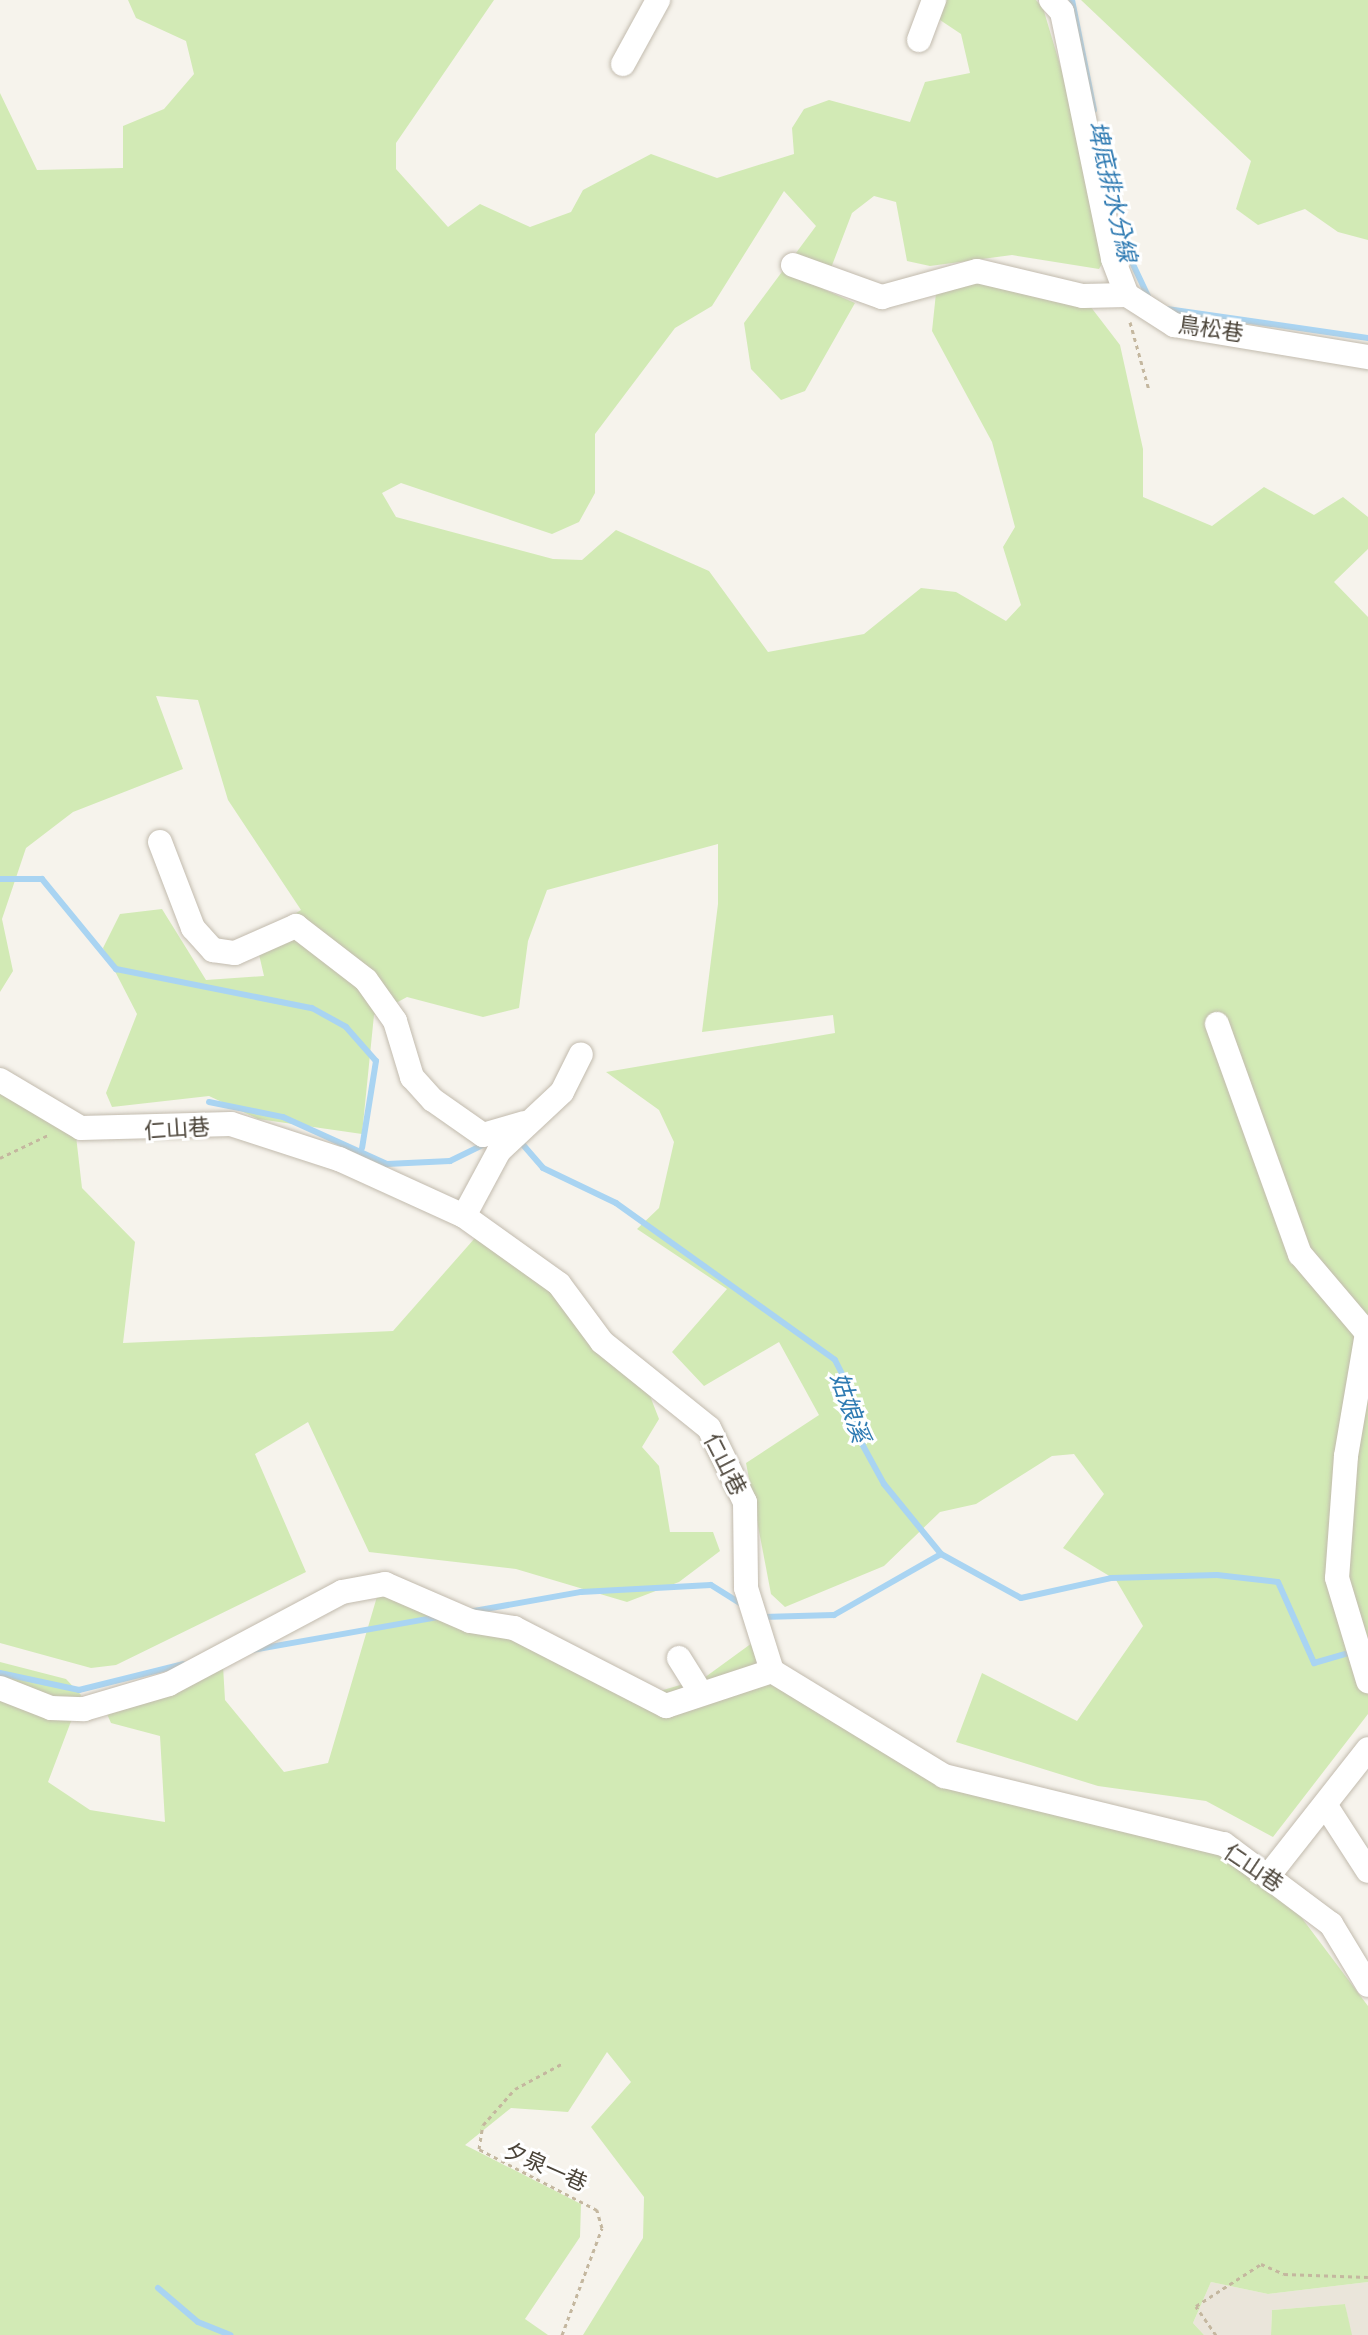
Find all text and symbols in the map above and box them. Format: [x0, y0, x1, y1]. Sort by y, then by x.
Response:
water label: 埤底排水分線 [1083, 118, 1143, 264]
street label: 鳥松巷 [1176, 310, 1246, 346]
street label: 仁山巷 [143, 1113, 211, 1143]
water label: 姑娘溪 [826, 1368, 876, 1446]
street label: 仁山巷 [699, 1429, 753, 1499]
street label: 仁山巷 [1219, 1838, 1289, 1896]
street label: 夕泉一巷 [500, 2136, 592, 2196]

